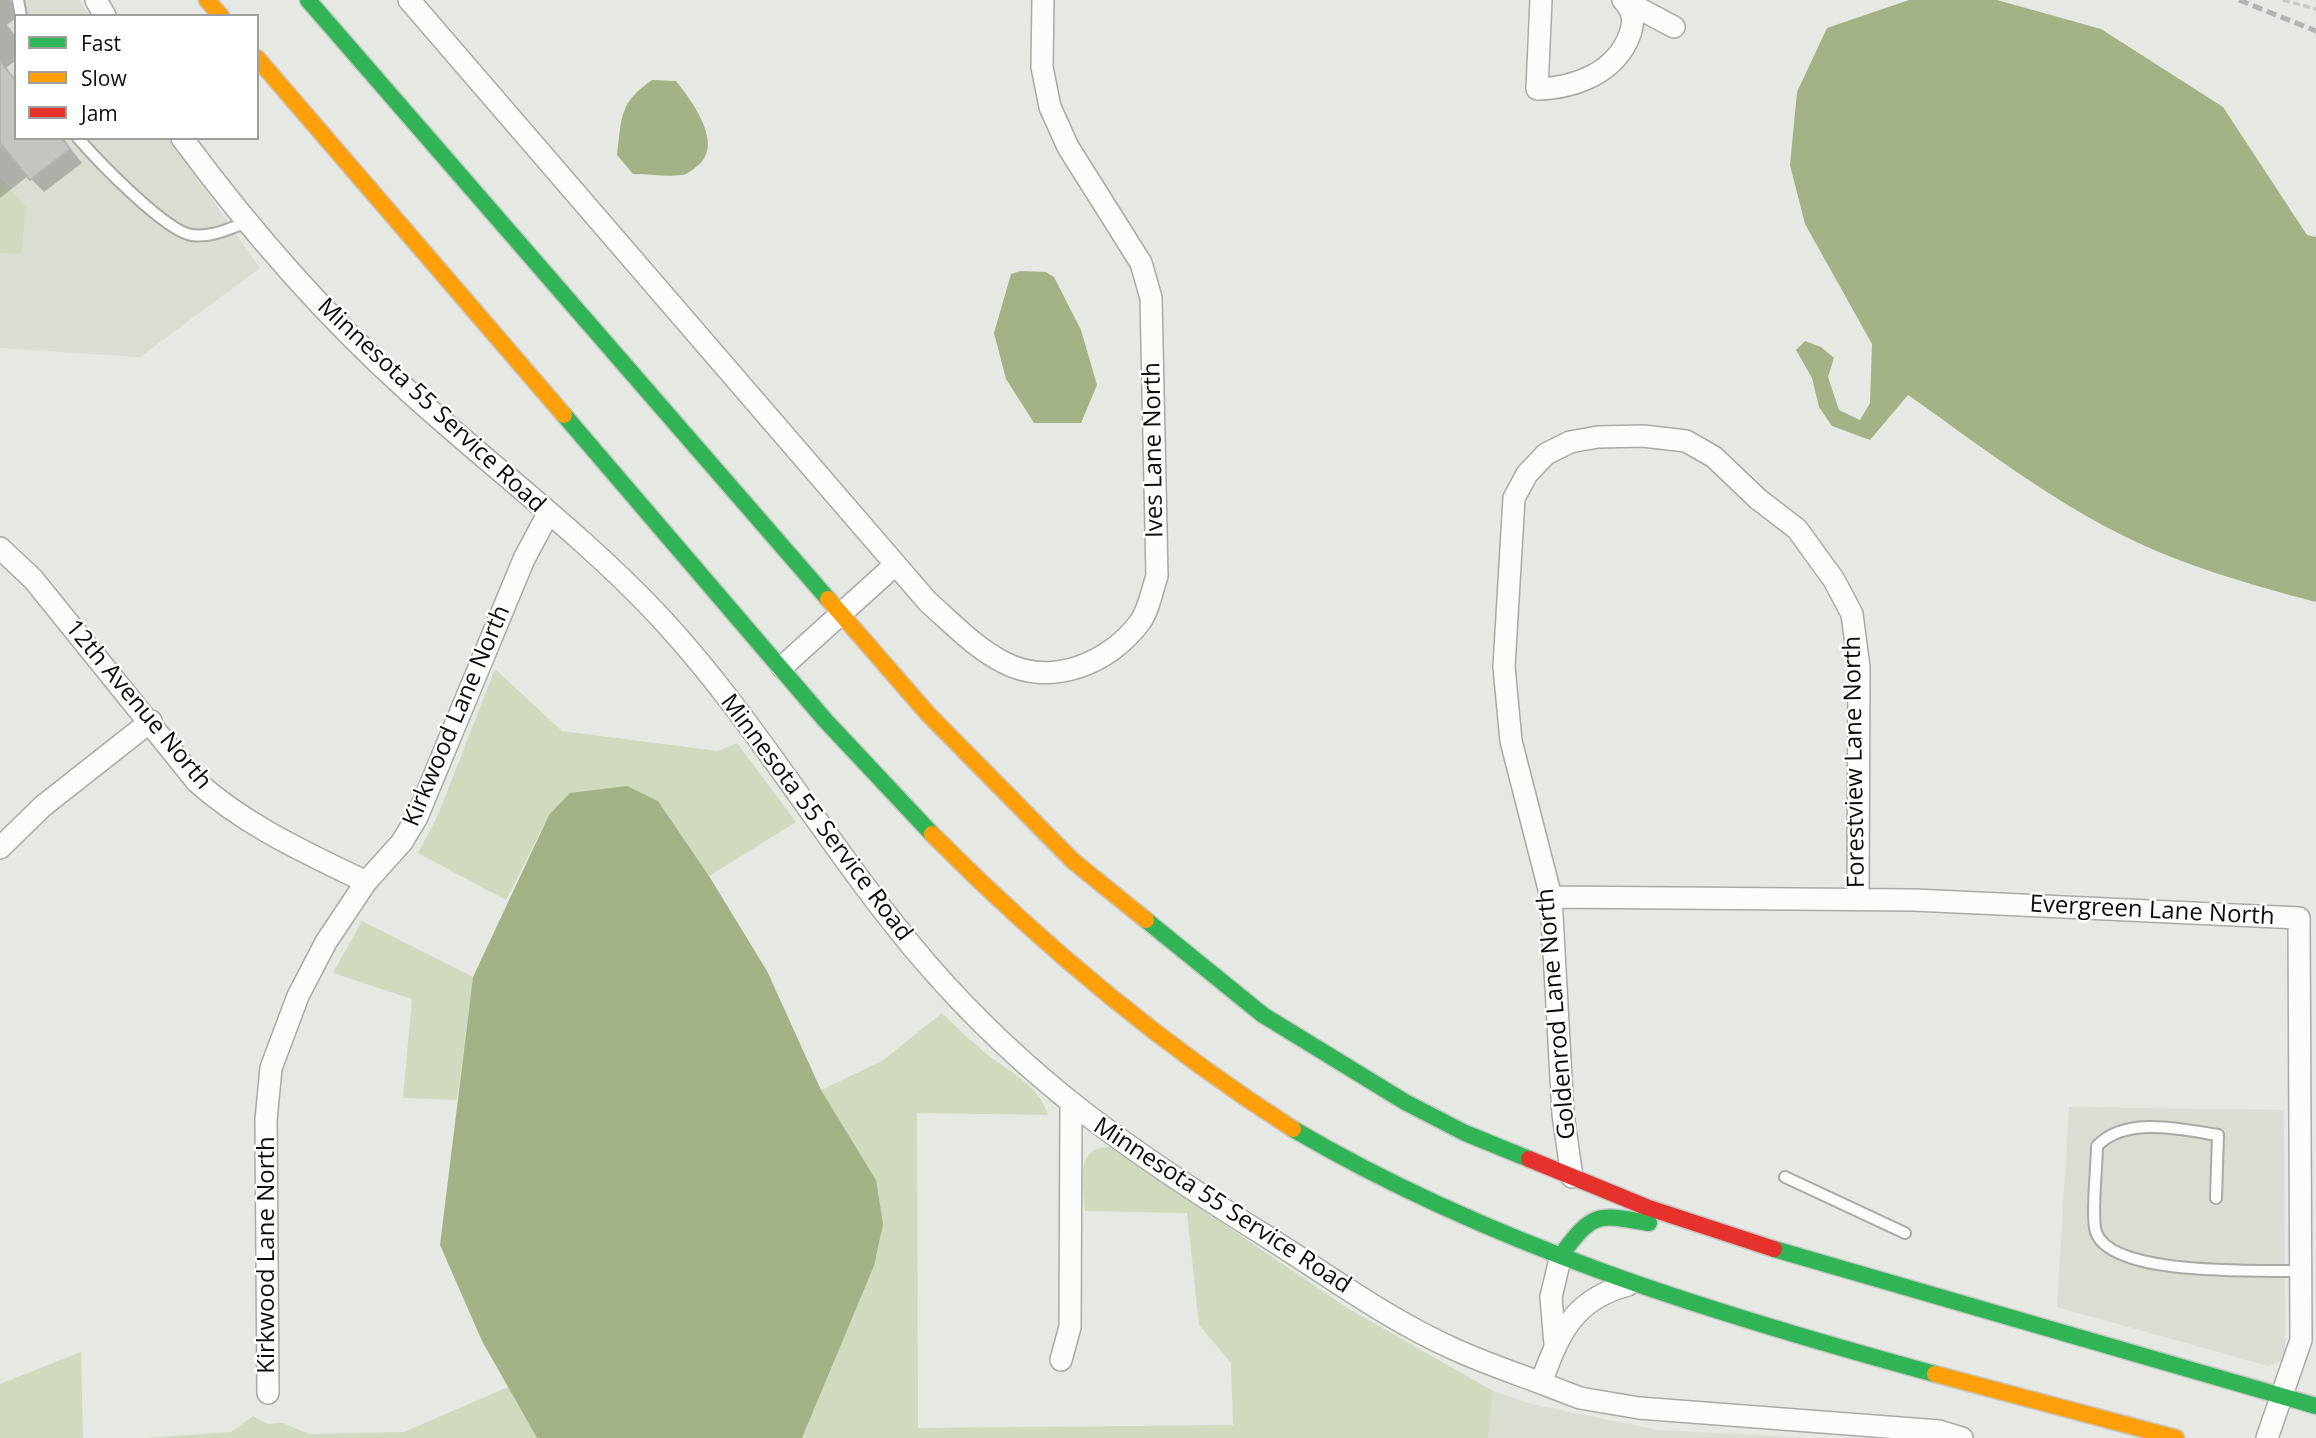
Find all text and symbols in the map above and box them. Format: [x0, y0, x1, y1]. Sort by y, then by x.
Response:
legend [14, 14, 259, 140]
text: Fast [81, 29, 121, 57]
text: Slow [81, 64, 127, 92]
text: Jam [81, 99, 118, 127]
street label: Minnesota 55 Service Road [311, 293, 551, 519]
street label: Ives Lane North [1138, 362, 1170, 538]
street label: Kirkwood Lane North [397, 601, 517, 831]
street label: 12th Avenue North [59, 614, 217, 796]
street label: Forestview Lane North [1838, 636, 1872, 888]
street label: Minnesota 55 Service Road [714, 689, 918, 947]
street label: Goldenrod Lane North [1532, 887, 1582, 1141]
street label: Evergreen Lane North [2029, 890, 2275, 932]
street label: Minnesota 55 Service Road [1088, 1112, 1356, 1300]
street label: Kirkwood Lane North [253, 1136, 281, 1374]

